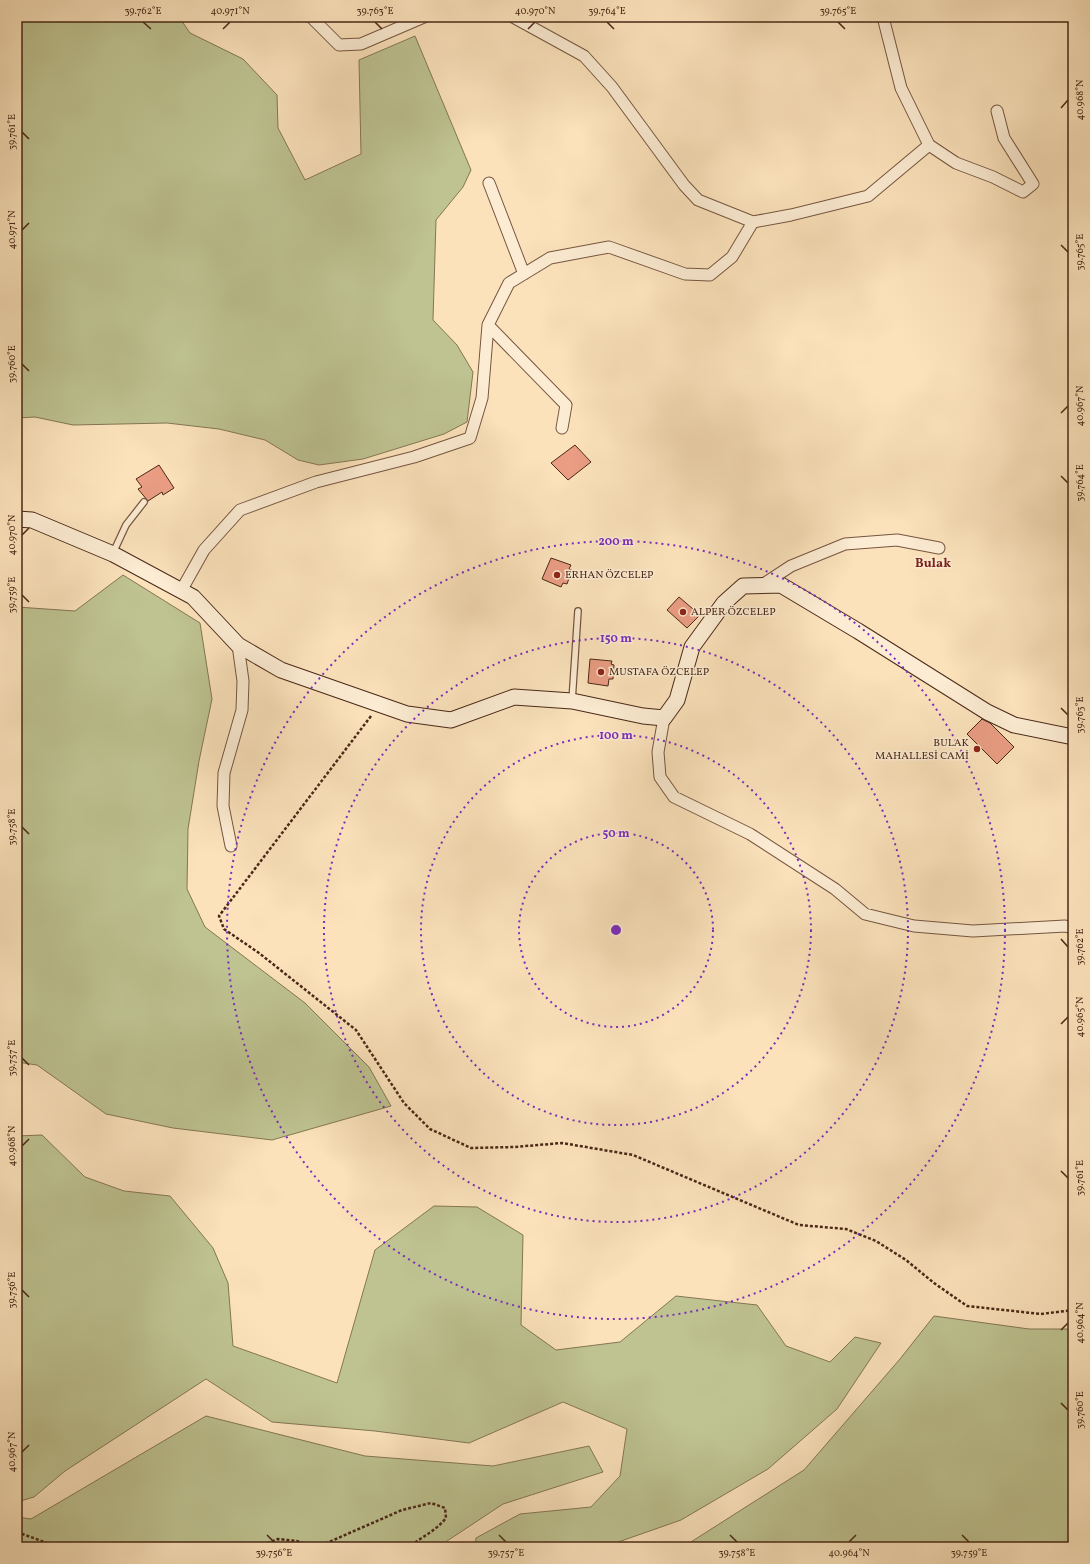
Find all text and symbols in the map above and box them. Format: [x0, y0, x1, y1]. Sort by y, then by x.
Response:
text: 39.762°E [124, 4, 162, 18]
text: 40.971°N [210, 4, 250, 18]
text: 39.763°E [357, 4, 393, 18]
text: 40.970°N [515, 4, 556, 18]
text: 39.764°E [588, 4, 626, 18]
text: 39.765°E [820, 4, 856, 18]
text: 40.968°N [1073, 79, 1087, 121]
text: 39.761°E [5, 114, 19, 150]
text: 40.971°N [5, 210, 19, 250]
text: 39.765°E [1073, 234, 1087, 270]
text: 39.760°E [5, 345, 19, 383]
text: 40.967°N [1073, 385, 1087, 426]
text: 39.764°E [1073, 464, 1087, 502]
text: 40.970°N [5, 514, 19, 555]
text: 200 m [598, 534, 634, 550]
district label: Bulak [915, 555, 951, 573]
place label: ERHAN ÖZCELEP [565, 568, 653, 583]
marker: ERHAN ÖZCELEP [552, 570, 562, 580]
text: 39.759°E [5, 577, 19, 613]
place label: ALPER ÖZCELEP [691, 605, 776, 620]
marker: ALPER ÖZCELEP [678, 607, 688, 617]
text: 150 m [600, 631, 632, 647]
place label: MUSTAFA ÖZCELEP [609, 665, 709, 680]
marker: MUSTAFA ÖZCELEP [596, 667, 606, 677]
text: 39.763°E [1073, 697, 1087, 733]
text: 100 m [599, 728, 633, 744]
place label: BULAK MAHALLESİ CAMİ [875, 736, 970, 764]
marker: BULAK MAHALLESİ CAMİ [972, 744, 982, 754]
text: 39.758°E [5, 809, 19, 845]
text: 50 m [602, 826, 630, 842]
centre of rings [609, 923, 623, 937]
text: 39.762°E [1073, 928, 1087, 966]
text: 40.965°N [1073, 996, 1087, 1037]
text: 39.757°E [5, 1040, 19, 1076]
text: 40.968°N [5, 1125, 19, 1167]
text: 39.761°E [1073, 1160, 1087, 1196]
text: 39.756°E [5, 1272, 19, 1308]
text: 40.964°N [1073, 1302, 1087, 1344]
text: 39.760°E [1073, 1391, 1087, 1429]
text: 40.967°N [5, 1431, 19, 1472]
text: 39.756°E [256, 1546, 292, 1560]
text: 39.757°E [488, 1546, 524, 1560]
text: 39.758°E [719, 1546, 755, 1560]
text: 40.964°N [828, 1546, 870, 1560]
text: 39.759°E [951, 1546, 987, 1560]

